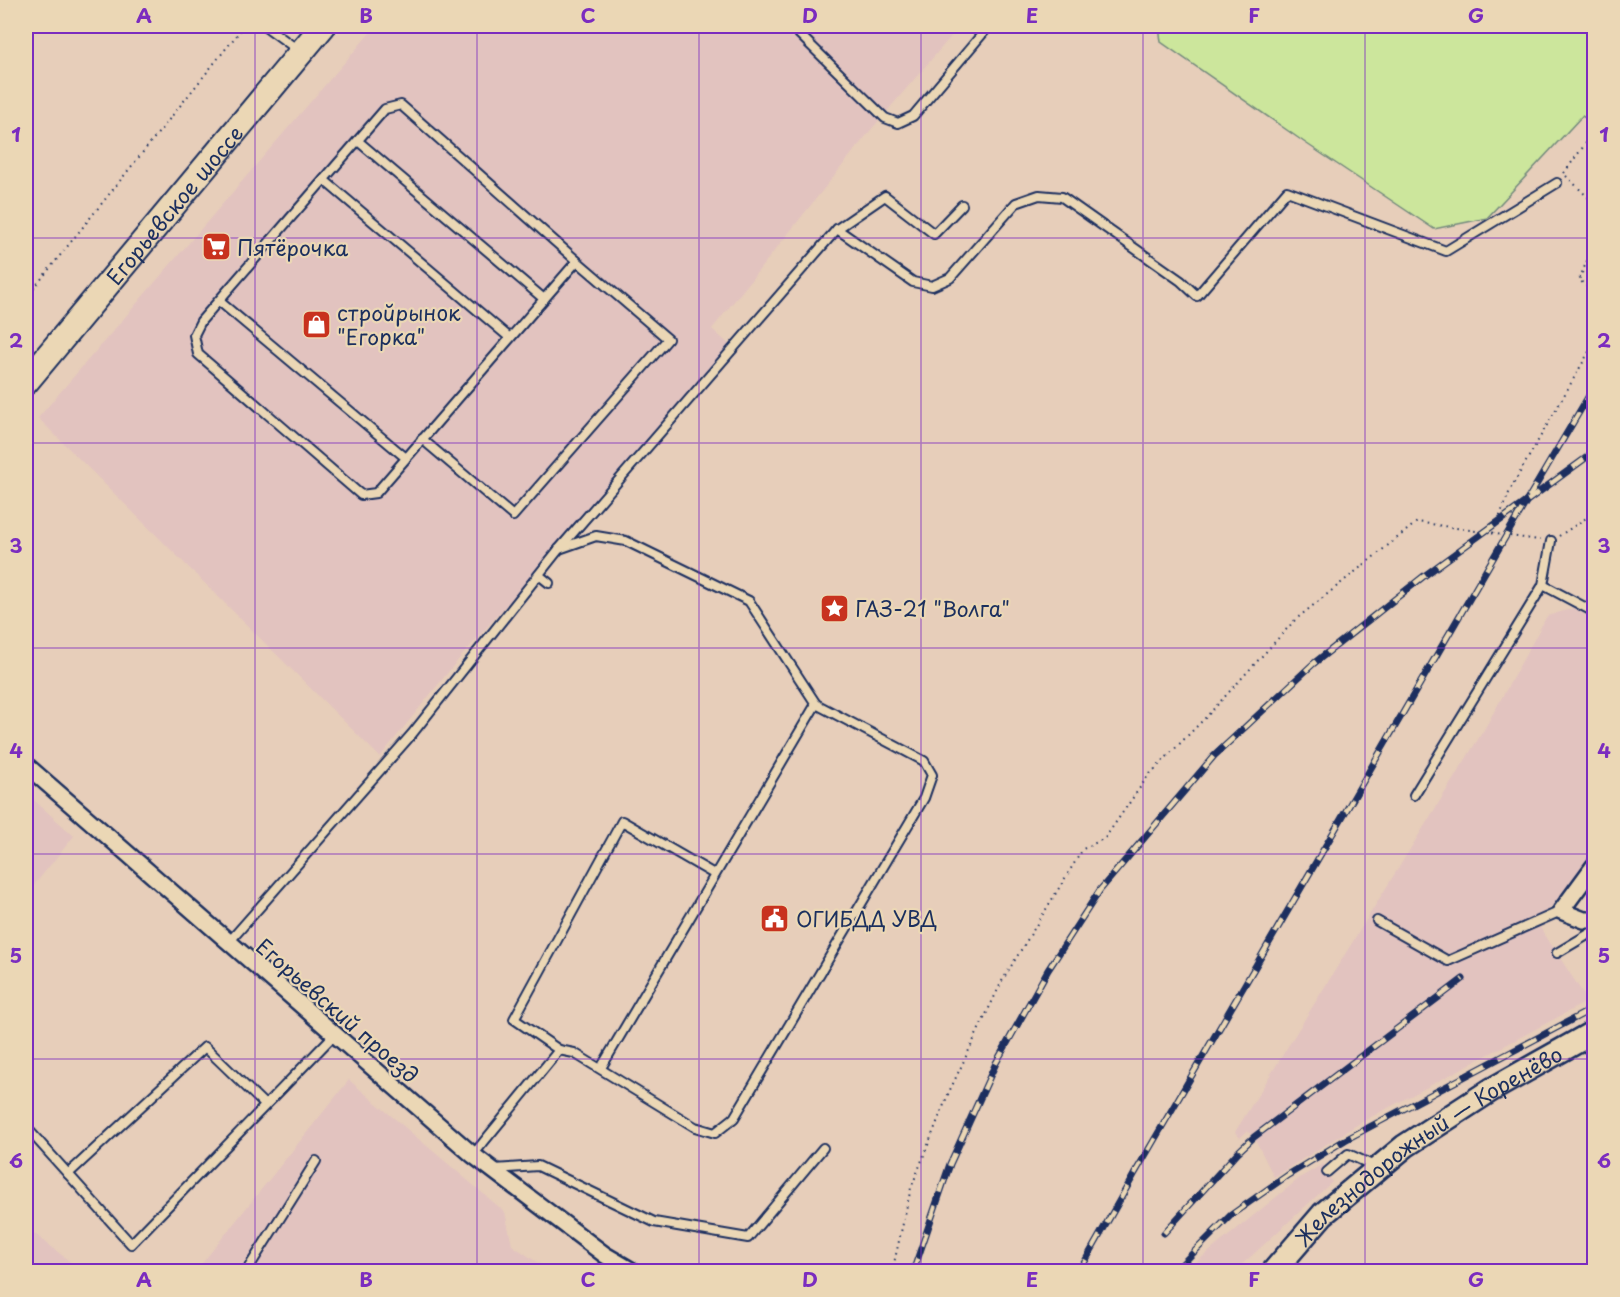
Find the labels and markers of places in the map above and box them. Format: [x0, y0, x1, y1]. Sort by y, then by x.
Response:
supermarket icon: Пятёрочка [200, 231, 232, 263]
place label: Пятёрочка [237, 231, 349, 263]
place label: стройрынок "Егорка" [337, 296, 461, 352]
shop icon: стройрынок "Егорка" [300, 308, 332, 340]
place icon: ГАЗ-21 "Волга" [818, 592, 850, 624]
place label: ГАЗ-21 "Волга" [855, 592, 1010, 624]
public building icon: ОГИБДД УВД [759, 902, 791, 934]
place label: ОГИБДД УВД [796, 902, 937, 934]

